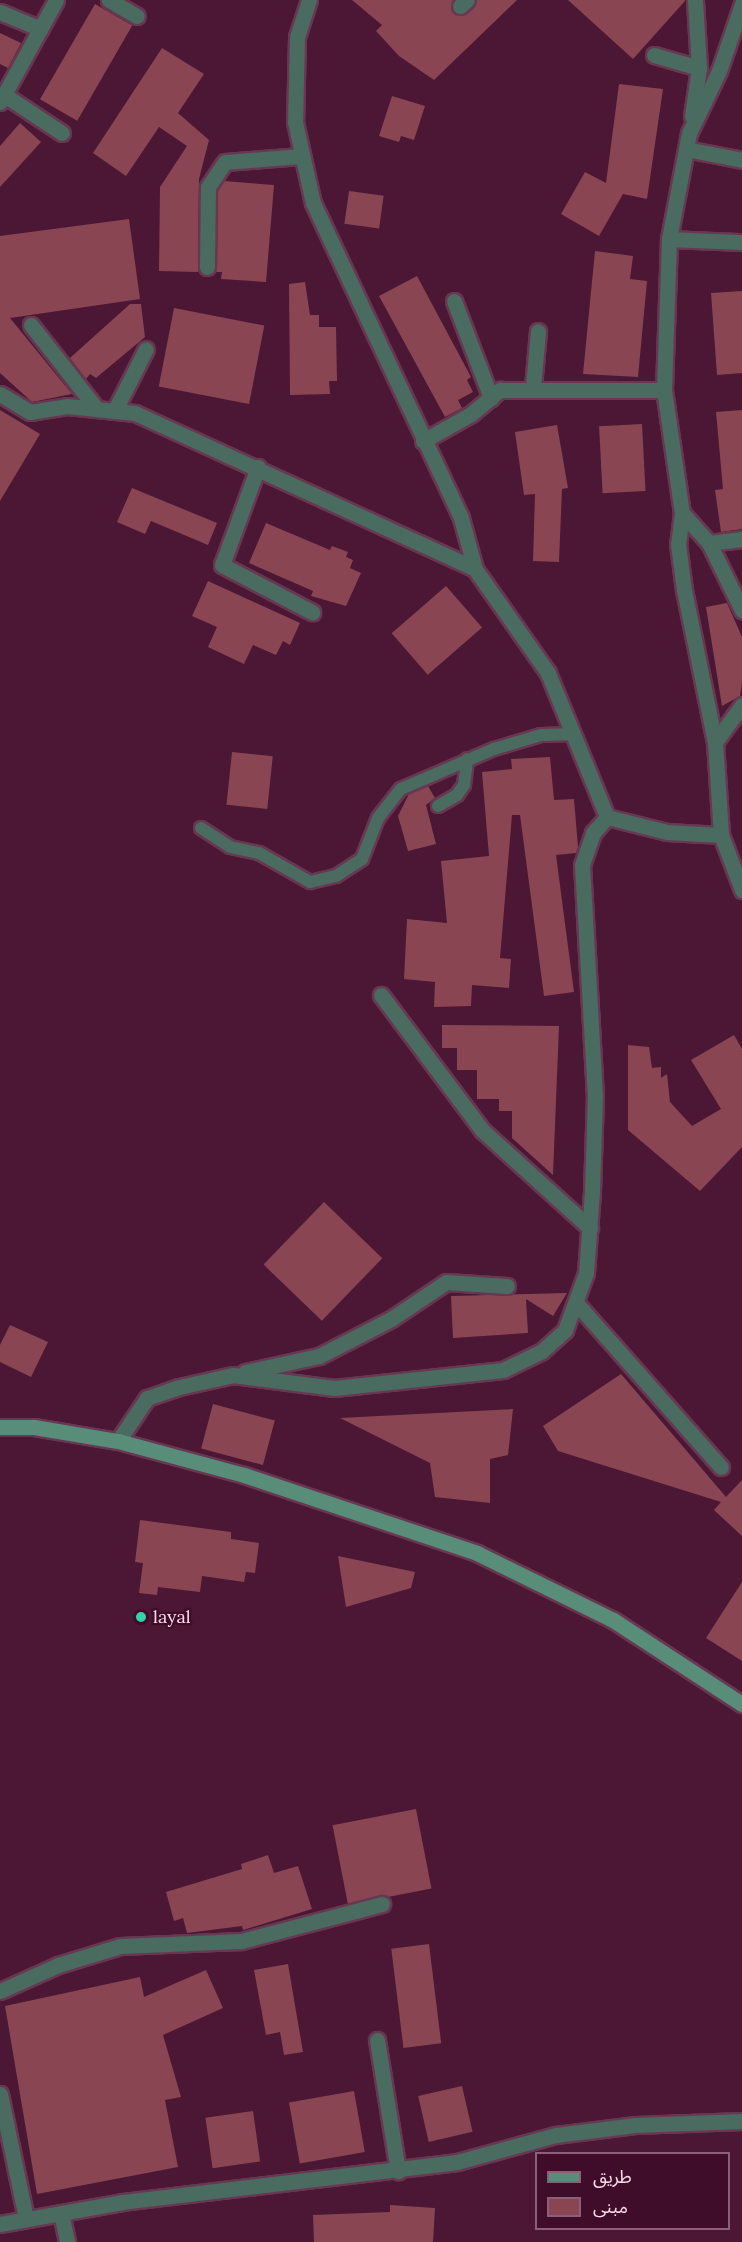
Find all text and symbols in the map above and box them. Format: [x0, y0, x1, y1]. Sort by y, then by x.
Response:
place label: layal [153, 1606, 191, 1628]
marker: layal [134, 1610, 148, 1624]
legend [535, 2152, 730, 2230]
text: طريق [593, 2165, 632, 2188]
text: مبنى [593, 2195, 628, 2218]

